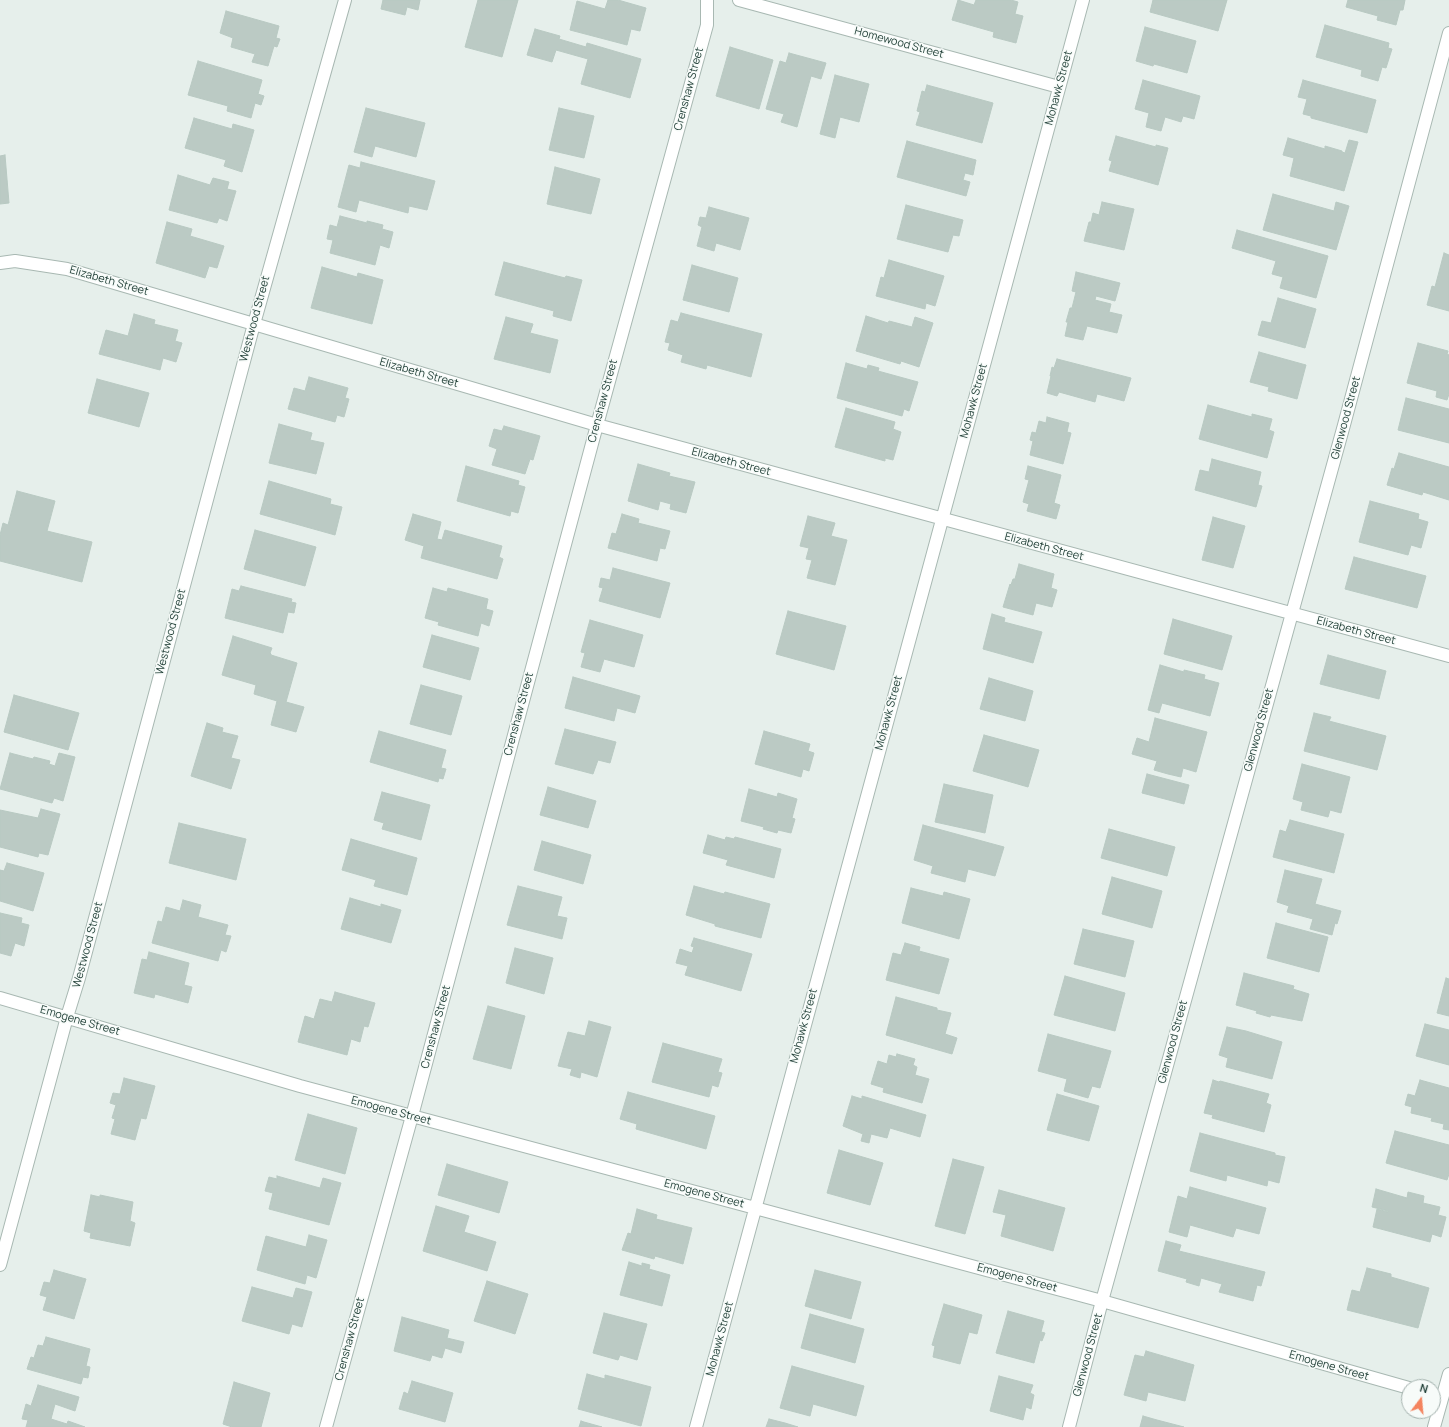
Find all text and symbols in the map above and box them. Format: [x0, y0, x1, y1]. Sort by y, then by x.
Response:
street label: Homewood Street [853, 25, 945, 61]
street label: Crenshaw Street [672, 46, 706, 132]
street label: Mohawk Street [1043, 49, 1075, 127]
street label: Elizabeth Street [68, 263, 150, 299]
street label: Westwood Street [237, 275, 273, 363]
street label: Elizabeth Street [378, 355, 460, 391]
street label: Crenshaw Street [586, 358, 620, 444]
street label: Mohawk Street [958, 362, 990, 440]
street label: Glenwood Street [1329, 375, 1363, 461]
street label: Elizabeth Street [690, 445, 772, 479]
street label: Elizabeth Street [1003, 530, 1085, 564]
street label: Westwood Street [153, 588, 189, 676]
street label: Elizabeth Street [1315, 614, 1397, 648]
street label: Crenshaw Street [502, 671, 536, 757]
street label: Mohawk Street [873, 674, 905, 752]
street label: Glenwood Street [1242, 687, 1276, 773]
street label: Westwood Street [70, 901, 106, 989]
street label: Crenshaw Street [419, 984, 453, 1070]
street label: Mohawk Street [788, 987, 820, 1065]
street label: Glenwood Street [1156, 999, 1190, 1085]
street label: Emogene Street [39, 1003, 121, 1039]
street label: Emogene Street [350, 1094, 432, 1128]
street label: Emogene Street [663, 1177, 745, 1211]
street label: Emogene Street [976, 1261, 1058, 1295]
street label: Crenshaw Street [333, 1296, 367, 1382]
street label: Mohawk Street [704, 1300, 736, 1378]
street label: Glenwood Street [1071, 1312, 1105, 1398]
street label: Emogene Street [1288, 1348, 1370, 1384]
north arrow [1401, 1379, 1441, 1419]
text: N [1418, 1380, 1430, 1396]

